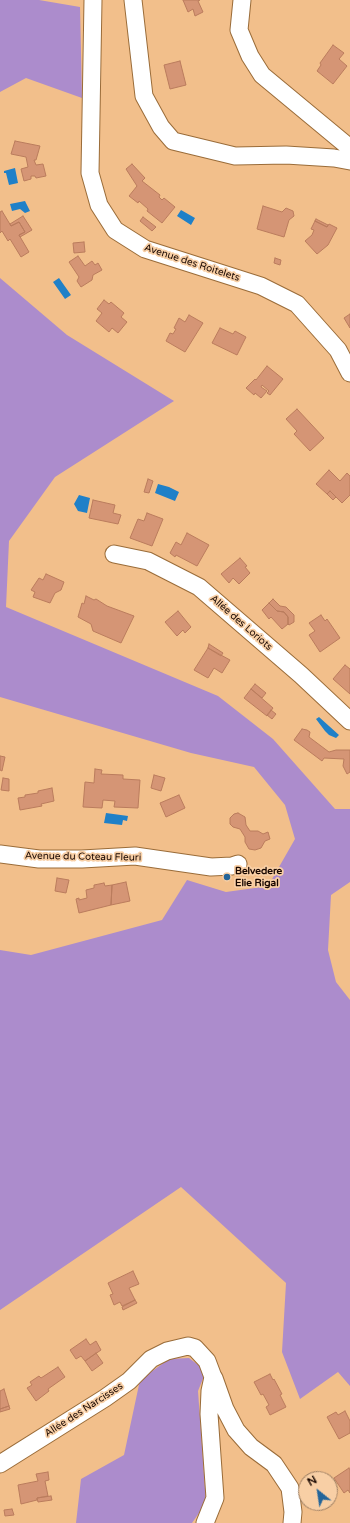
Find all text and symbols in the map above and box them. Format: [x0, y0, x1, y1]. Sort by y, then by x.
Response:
street label: Avenue des Roitelets [143, 242, 241, 284]
street label: Allée des Loriots [207, 593, 275, 653]
street label: Avenue du Coteau Fleuri [25, 850, 141, 864]
place label: Belvedere Elie Rigal [235, 865, 282, 888]
marker: Belvedere Elie Rigal [222, 872, 232, 882]
street label: Allée des Narcisses [43, 1380, 125, 1440]
north arrow [298, 1471, 338, 1511]
text: N [305, 1473, 319, 1489]

